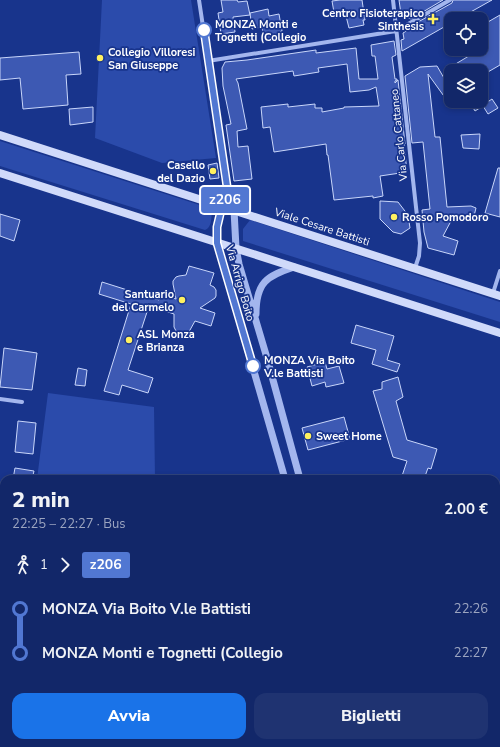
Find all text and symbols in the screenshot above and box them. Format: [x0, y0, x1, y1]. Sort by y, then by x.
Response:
place label: Centro Fisioterapico Sinthesis [322, 6, 424, 34]
map controls [444, 12, 488, 108]
button: locate [444, 12, 488, 56]
marker: Centro Fisioterapico Sinthesis [427, 13, 439, 25]
place label: MONZA Monti e Tognetti (Collegio [215, 17, 306, 45]
marker: MONZA Monti e Tognetti (Collegio [196, 22, 212, 38]
place label: Collegio Villoresi San Giuseppe [108, 45, 196, 73]
marker: Collegio Villoresi San Giuseppe [95, 53, 105, 63]
button: layers [444, 64, 488, 108]
street label: Via Carlo Cattaneo [387, 88, 411, 183]
place label: Casello del Dazio [157, 158, 205, 186]
marker: Casello del Dazio [208, 166, 218, 176]
line badge: z206 [197, 187, 253, 213]
text: z206 [209, 190, 241, 209]
street label: Viale Cesare Battisti [271, 204, 372, 249]
place label: Rosso Pomodoro [402, 210, 489, 225]
marker: Rosso Pomodoro [389, 212, 399, 222]
street label: Via Arrigo Boito [222, 242, 258, 323]
place label: Santuario del Carmelo [112, 287, 174, 315]
marker: Santuario del Carmelo [177, 295, 187, 305]
place label: ASL Monza e Brianza [137, 327, 195, 355]
marker: ASL Monza e Brianza [124, 335, 134, 345]
place label: MONZA Via Boito V.le Battisti [263, 353, 355, 381]
marker: MONZA Via Boito V.le Battisti [245, 358, 261, 374]
place label: Sweet Home [316, 429, 382, 444]
marker: Sweet Home [303, 431, 313, 441]
text: 2 min [12, 485, 70, 515]
text: 2.00 € [444, 499, 488, 519]
text: 22:25 – 22:27 · Bus [12, 515, 126, 533]
icon: walk [12, 554, 34, 576]
icon: forward [54, 554, 76, 576]
text: z206 [90, 555, 122, 574]
text: 1 [40, 556, 48, 574]
text: MONZA Via Boito V.le Battisti [42, 599, 251, 619]
text: 22:26 [454, 600, 488, 618]
text: MONZA Monti e Tognetti (Collegio [42, 643, 283, 663]
text: 22:27 [454, 644, 488, 662]
button: Avvia [12, 693, 246, 739]
button: Biglietti [254, 693, 488, 739]

